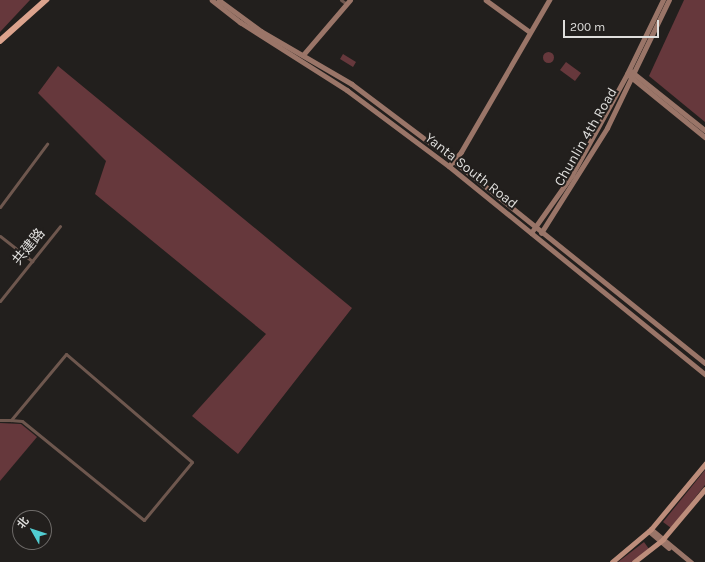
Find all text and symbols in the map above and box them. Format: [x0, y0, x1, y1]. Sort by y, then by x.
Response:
scale bar [565, 12, 661, 38]
text: 200 m [570, 20, 605, 34]
street label: Chunlin 4th Road [551, 85, 621, 189]
street label: Yanta South Road [421, 130, 521, 212]
street label: 共建路 [9, 225, 49, 269]
north arrow [12, 510, 52, 550]
text: 北 [15, 514, 32, 531]

